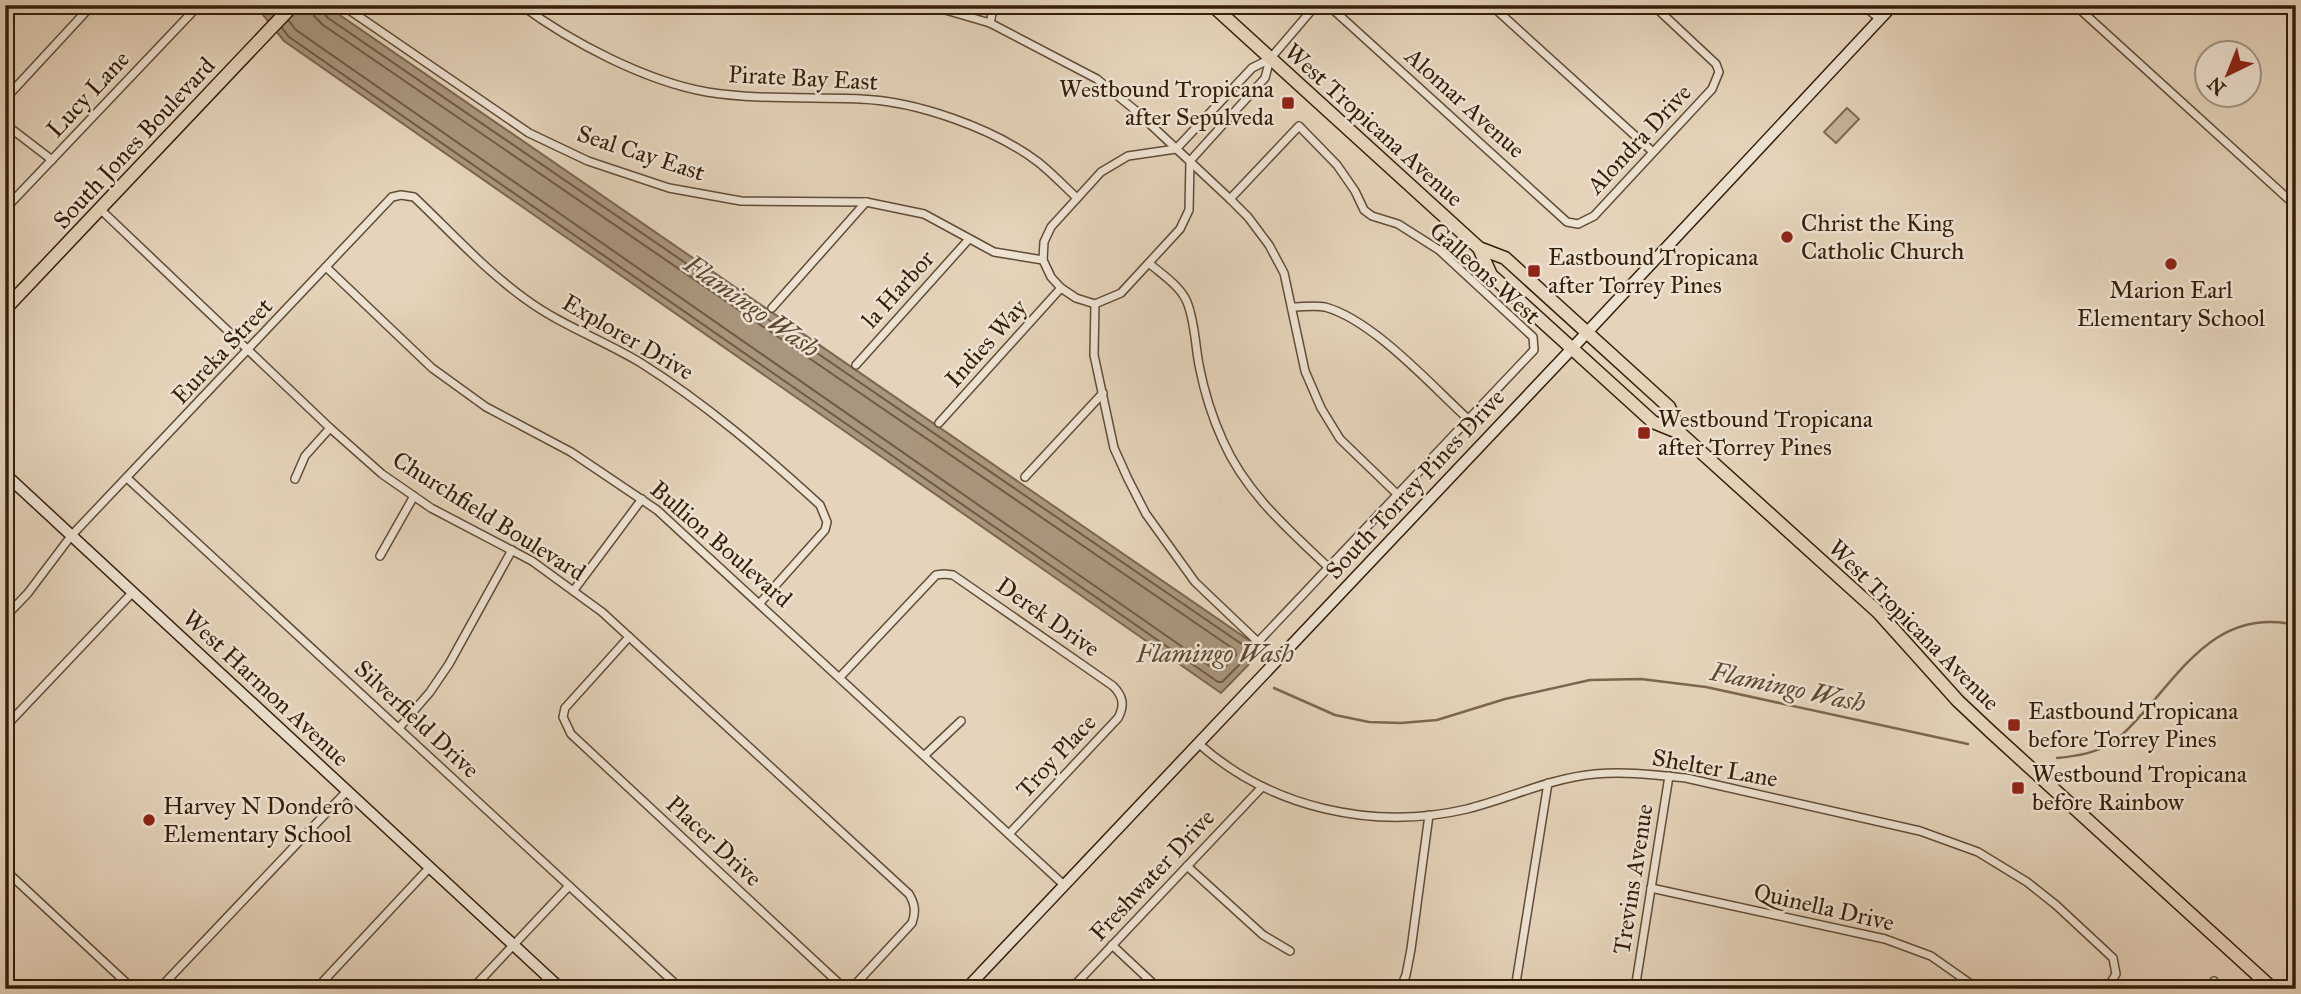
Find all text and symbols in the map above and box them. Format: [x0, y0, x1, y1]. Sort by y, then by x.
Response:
street label: West Tropicana Avenue [1278, 37, 1470, 213]
north arrow [2192, 38, 2262, 108]
street label: Alomar Avenue [1398, 41, 1531, 165]
street label: Lucy Lane [40, 44, 136, 144]
street label: South Jones Boulevard [47, 51, 221, 235]
street label: Pirate Bay East [727, 59, 879, 97]
text: N [2203, 72, 2230, 100]
place label: Westbound Tropicana after Sepulveda [1059, 74, 1275, 132]
street label: Alondra Drive [1580, 78, 1698, 201]
marker: Westbound Tropicana after Sepulveda [1280, 95, 1296, 111]
street label: Seal Cay East [573, 118, 709, 188]
place label: Christ the King Catholic Church [1801, 208, 1964, 266]
street label: Galleons West [1423, 215, 1547, 331]
marker: Christ the King Catholic Church [1779, 229, 1795, 245]
place label: Eastbound Tropicana after Torrey Pines [1548, 242, 1759, 300]
street label: la Harbor [855, 244, 941, 334]
water label: Flamingo Wash [677, 247, 826, 365]
marker: Marion Earl Elementary School [2163, 256, 2179, 272]
marker: Eastbound Tropicana after Torrey Pines [1526, 263, 1542, 279]
place label: Marion Earl Elementary School [2077, 275, 2266, 333]
street label: Explorer Drive [557, 287, 699, 387]
street label: Eureka Street [165, 291, 279, 411]
street label: Indies Way [939, 292, 1034, 393]
street label: South Torrey Pines Drive [1319, 383, 1511, 585]
place label: Westbound Tropicana after Torrey Pines [1658, 404, 1874, 462]
marker: Westbound Tropicana after Torrey Pines [1636, 425, 1652, 441]
street label: Churchfield Boulevard [387, 444, 591, 588]
street label: Bullion Boulevard [644, 474, 798, 614]
street label: West Tropicana Avenue [1822, 533, 2006, 717]
street label: Derek Drive [990, 570, 1106, 664]
street label: West Harmon Avenue [177, 603, 355, 773]
water label: Flamingo Wash [1135, 637, 1294, 669]
street label: Silverfield Drive [348, 654, 486, 784]
water label: Flamingo Wash [1706, 655, 1869, 719]
place label: Eastbound Tropicana before Torrey Pines [2028, 696, 2239, 754]
street label: Troy Place [1010, 708, 1102, 804]
marker: Eastbound Tropicana before Torrey Pines [2006, 717, 2022, 733]
street label: Shelter Lane [1650, 742, 1780, 794]
place label: Westbound Tropicana before Rainbow [2032, 759, 2248, 817]
marker: Westbound Tropicana before Rainbow [2010, 780, 2026, 796]
street label: Placer Drive [660, 789, 768, 893]
place label: Harvey N Dondero Elementary School [163, 791, 354, 849]
street label: Trevins Avenue [1606, 802, 1660, 956]
street label: Freshwater Drive [1083, 803, 1221, 947]
marker: Harvey N Dondero Elementary School [141, 812, 157, 828]
street label: Quinella Drive [1751, 876, 1897, 938]

